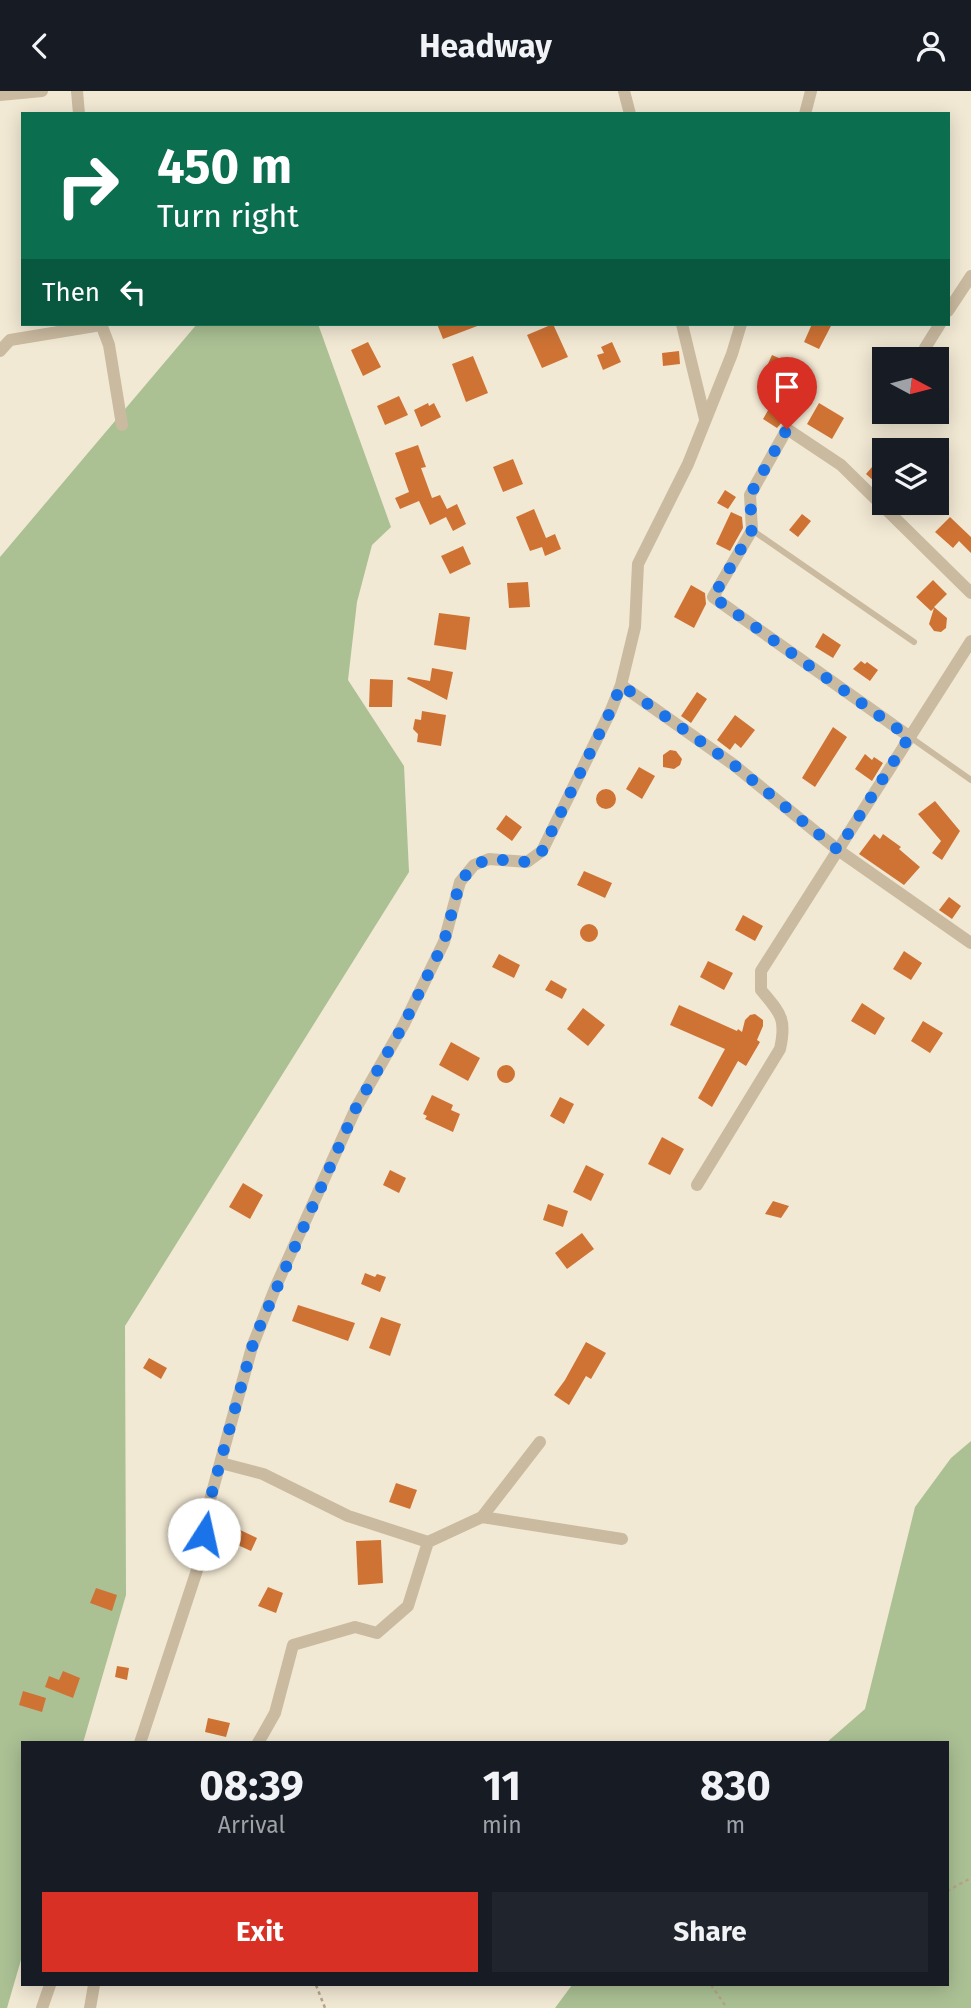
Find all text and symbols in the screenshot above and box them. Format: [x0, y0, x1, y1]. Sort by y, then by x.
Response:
icon: back [21, 27, 59, 65]
text: Headway [419, 27, 552, 65]
icon: person [912, 27, 950, 65]
text: 450 m [157, 137, 292, 196]
icon: right [42, 140, 133, 231]
text: Turn right [157, 197, 299, 235]
icon: left [114, 273, 152, 311]
text: Then [42, 277, 100, 308]
north arrow [872, 347, 948, 423]
map controls [872, 347, 949, 515]
pin [757, 357, 817, 429]
icon: arrive [768, 368, 806, 406]
button: layers [872, 438, 949, 515]
position arrow [167, 1497, 241, 1571]
text: 08:39 [199, 1761, 304, 1811]
text: 11 [483, 1761, 521, 1811]
text: 830 [700, 1761, 771, 1811]
text: Arrival [218, 1811, 285, 1839]
text: min [482, 1811, 522, 1839]
text: m [726, 1811, 745, 1839]
button: Exit [42, 1892, 478, 1972]
button: Share [492, 1892, 928, 1972]

